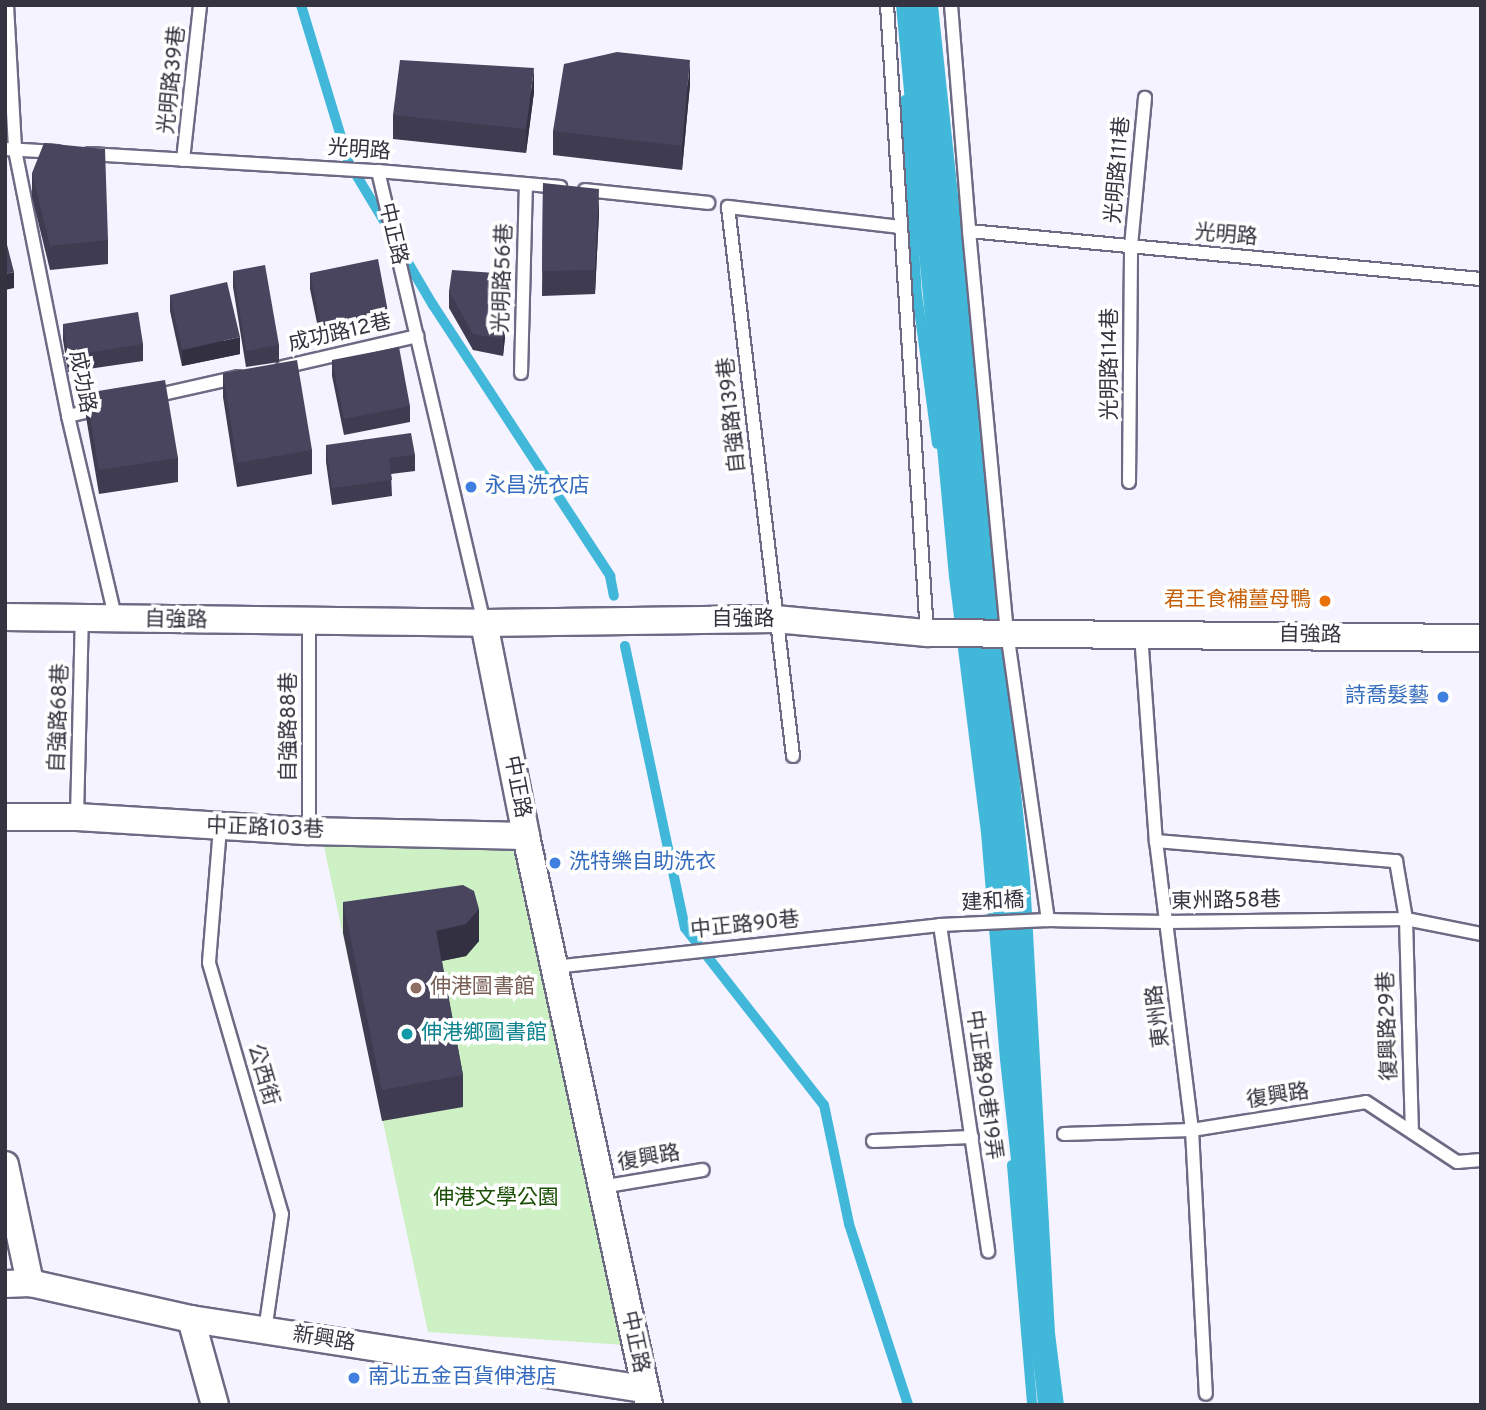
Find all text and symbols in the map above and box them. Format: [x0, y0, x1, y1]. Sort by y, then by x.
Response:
street label: 光明路39巷 [155, 25, 191, 135]
street label: 光明路111巷 [1102, 115, 1136, 225]
street label: 光明路 [327, 136, 391, 166]
street label: 中正路 [373, 200, 411, 268]
street label: 光明路 [1194, 221, 1258, 251]
street label: 光明路56巷 [489, 223, 519, 333]
street label: 光明路114巷 [1098, 308, 1124, 420]
street label: 成功路12巷 [286, 310, 394, 358]
street label: 成功路 [63, 349, 99, 415]
street label: 自強路139巷 [714, 356, 752, 474]
place label: 永昌洗衣店 [485, 474, 590, 500]
marker: 永昌洗衣店 [463, 479, 479, 495]
place label: 君王食補薑母鴨 [1164, 588, 1311, 614]
marker: 君王食補薑母鴨 [1317, 593, 1333, 609]
street label: 自強路 [712, 607, 774, 633]
street label: 自強路 [144, 608, 208, 634]
street label: 自強路 [1278, 623, 1342, 649]
street label: 自強路68巷 [45, 663, 75, 773]
street label: 自強路88巷 [277, 672, 303, 782]
place label: 詩喬髮藝 [1345, 684, 1429, 710]
marker: 詩喬髮藝 [1435, 689, 1451, 705]
street label: 中正路 [498, 754, 534, 820]
street label: 中正路103巷 [206, 814, 324, 844]
place label: 洗特樂自助洗衣 [569, 850, 716, 876]
marker: 洗特樂自助洗衣 [547, 855, 563, 871]
street label: 東州路58巷 [1171, 888, 1281, 916]
street label: 建和橋 [961, 889, 1025, 917]
street label: 中正路90巷 [689, 908, 801, 944]
street label: 復興路29巷 [1374, 971, 1404, 1081]
place label: 伸港圖書館 [430, 975, 535, 1001]
marker: 伸港圖書館 [408, 980, 424, 996]
street label: 東州路 [1143, 983, 1175, 1049]
street label: 中正路90巷19弄 [960, 1008, 1006, 1162]
place label: 伸港鄉圖書館 [421, 1021, 547, 1047]
marker: 伸港鄉圖書館 [399, 1026, 415, 1042]
street label: 公西街 [241, 1041, 283, 1109]
street label: 復興路 [1245, 1080, 1311, 1114]
street label: 復興路 [616, 1141, 682, 1177]
park label: 伸港文學公園 [433, 1186, 559, 1212]
street label: 中正路 [615, 1309, 653, 1375]
street label: 新興路 [291, 1323, 357, 1357]
place label: 南北五金百貨伸港店 [368, 1365, 557, 1391]
marker: 南北五金百貨伸港店 [346, 1370, 362, 1386]

